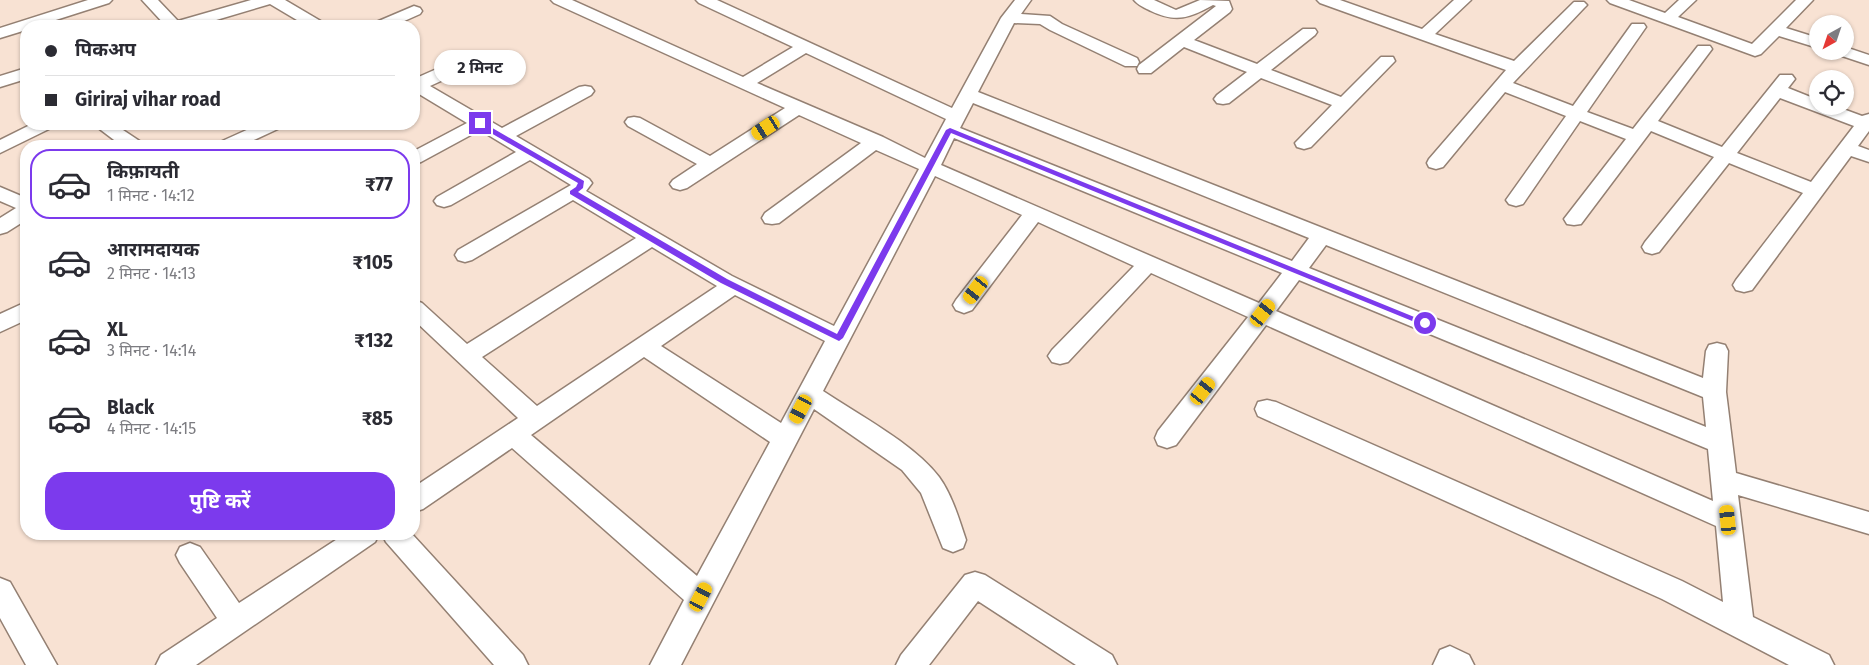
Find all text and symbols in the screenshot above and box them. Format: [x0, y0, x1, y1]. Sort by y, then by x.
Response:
north arrow [1809, 15, 1854, 60]
map controls [1809, 15, 1854, 115]
text: पिकअप [75, 38, 136, 61]
callout: 2 मिनट [434, 51, 526, 86]
text: 2 मिनट [457, 58, 503, 77]
button: locate [1809, 70, 1854, 115]
text: Giriraj vihar road [75, 88, 221, 111]
route end [469, 112, 491, 134]
car [749, 114, 782, 142]
text: किफ़ायती [107, 160, 179, 183]
icon: car [47, 162, 92, 207]
text: ₹77 [365, 173, 393, 196]
text: 1 मिनट · 14:12 [107, 186, 195, 205]
text: आरामदायक [107, 238, 199, 261]
icon: car [47, 240, 92, 285]
text: ₹105 [353, 251, 393, 274]
text: 2 मिनट · 14:13 [107, 264, 196, 283]
car [960, 274, 991, 306]
car [1247, 297, 1278, 329]
route start [1414, 312, 1436, 334]
icon: car [47, 318, 92, 363]
text: XL [107, 318, 128, 341]
text: ₹132 [354, 329, 393, 352]
text: 3 मिनट · 14:14 [107, 341, 196, 360]
car [1187, 375, 1218, 407]
car [787, 392, 814, 426]
icon: car [47, 396, 92, 441]
text: Black [107, 396, 154, 419]
text: ₹85 [362, 407, 393, 430]
text: 4 मिनट · 14:15 [107, 419, 196, 438]
button: पुष्टि करें [45, 472, 395, 530]
car [1718, 504, 1737, 536]
car [687, 580, 714, 614]

